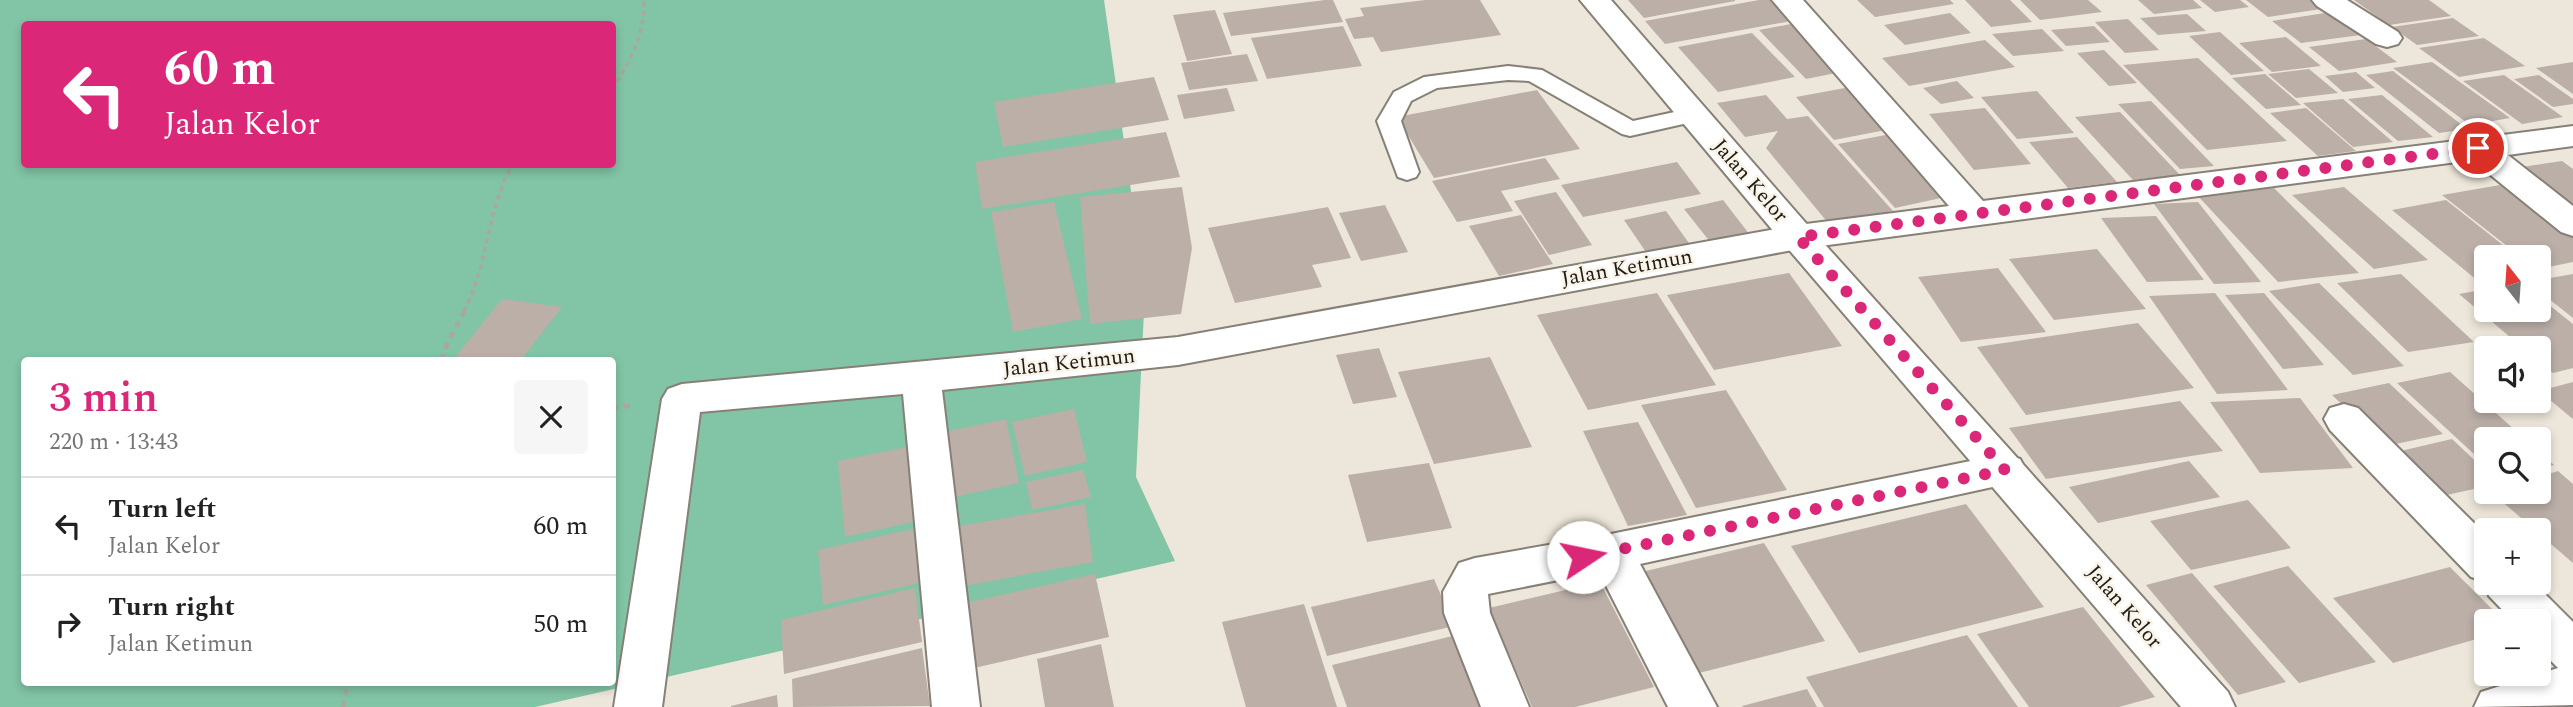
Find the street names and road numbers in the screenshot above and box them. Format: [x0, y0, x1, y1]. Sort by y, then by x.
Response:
street label: Jalan Kelor [1704, 132, 1796, 230]
street label: Jalan Ketimun [1559, 241, 1695, 295]
street label: Jalan Ketimun [1001, 340, 1137, 386]
street label: Jalan Kelor [2078, 558, 2170, 656]

